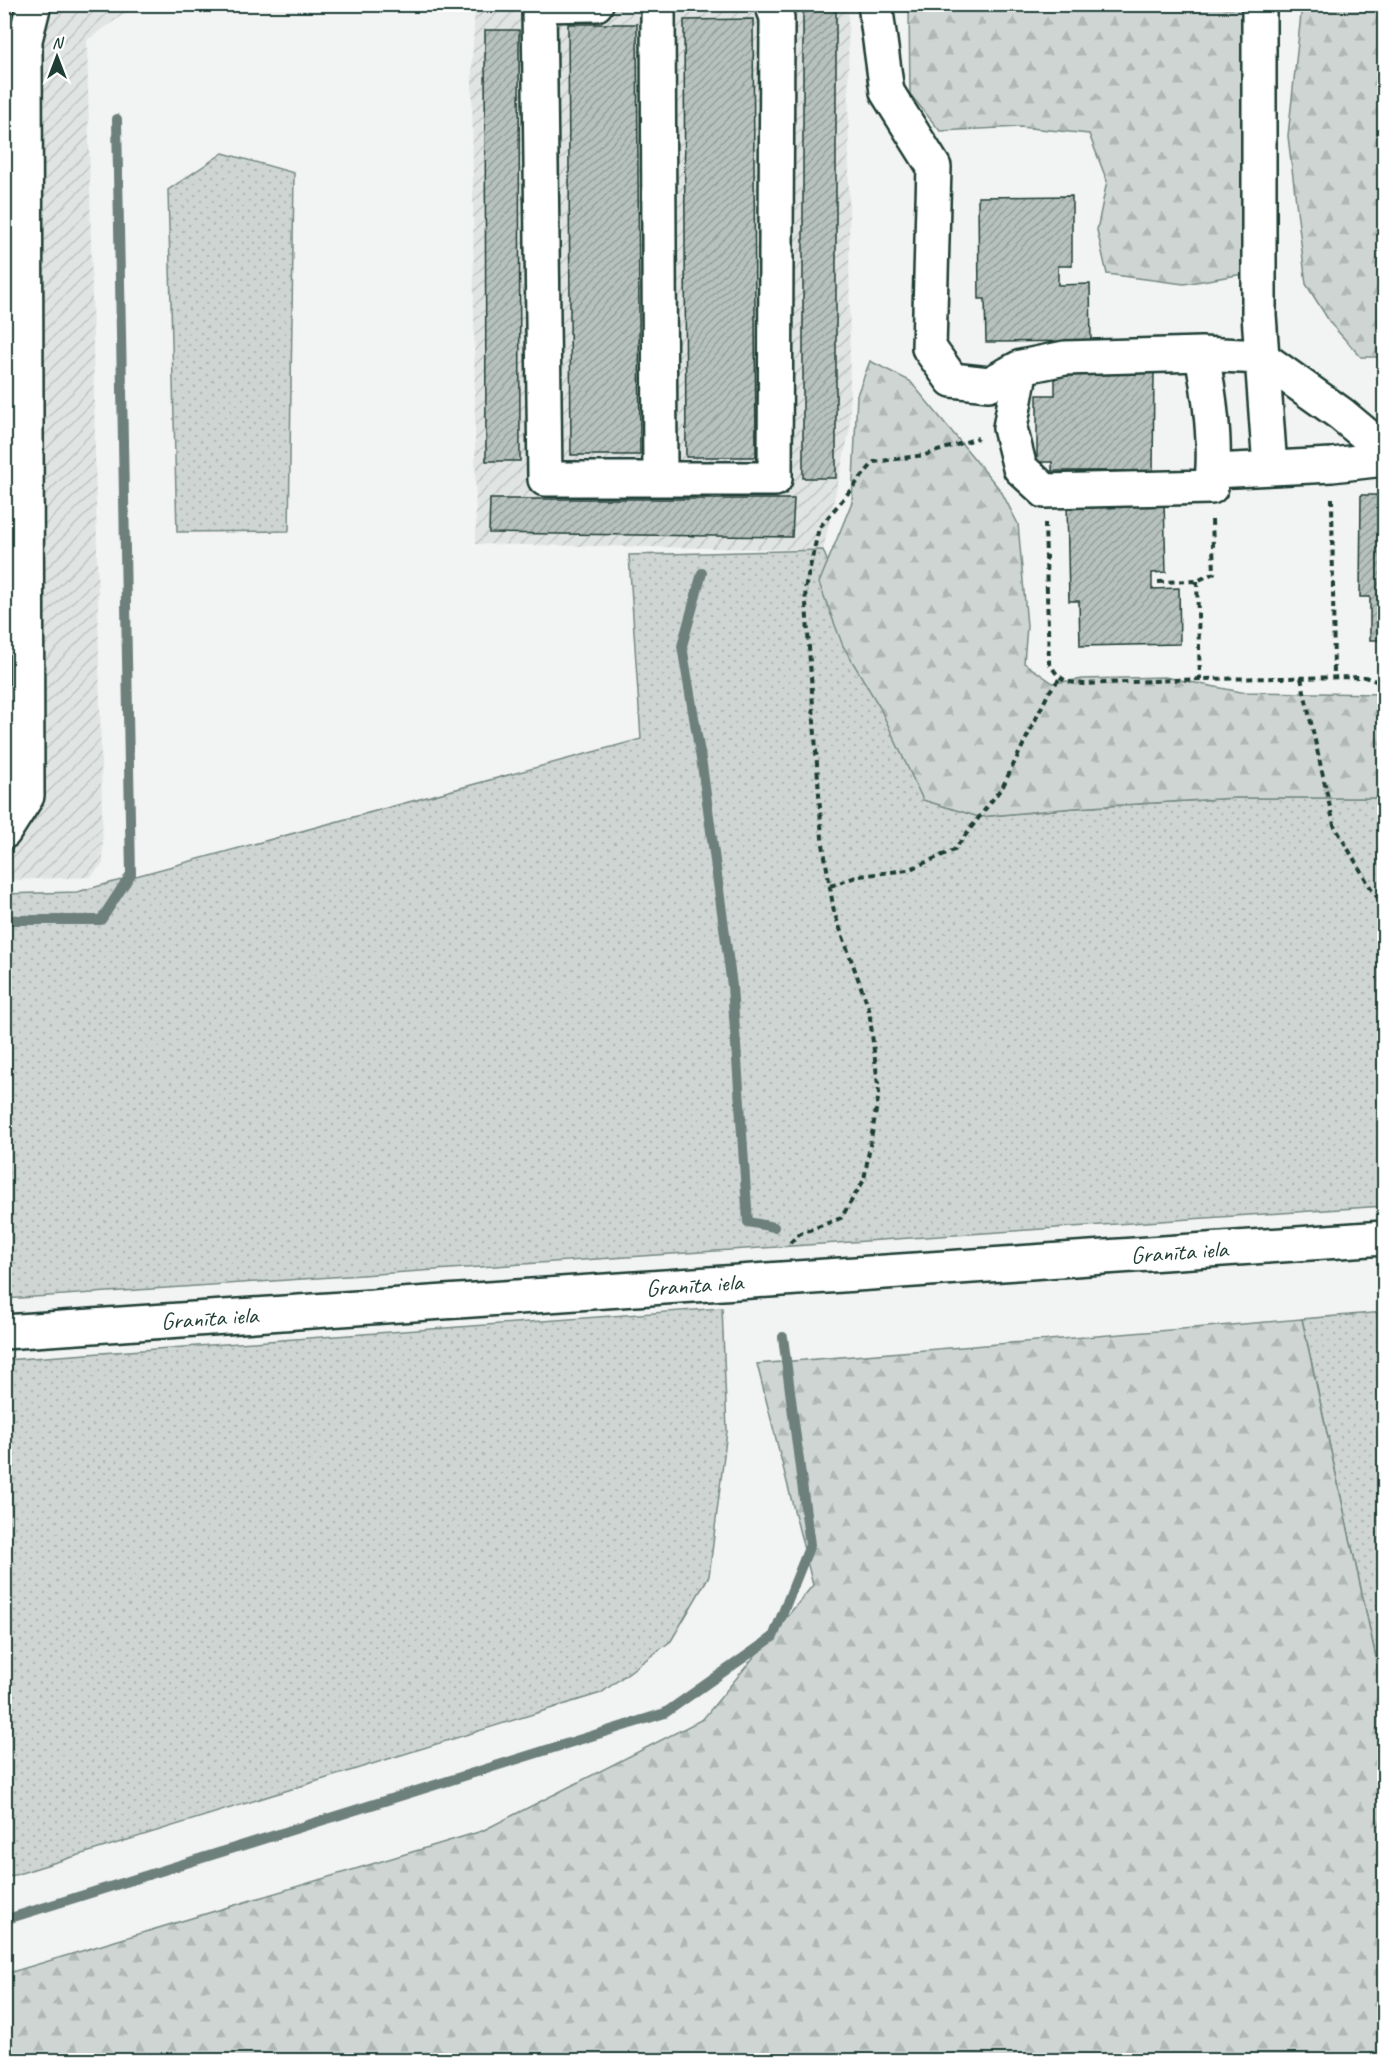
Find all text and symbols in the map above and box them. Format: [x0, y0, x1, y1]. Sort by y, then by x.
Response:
north arrow [27, 27, 87, 87]
text: N [52, 33, 65, 53]
street label: Granīta iela [1130, 1234, 1230, 1270]
street label: Granīta iela [645, 1267, 745, 1303]
street label: Granīta iela [160, 1300, 261, 1336]

